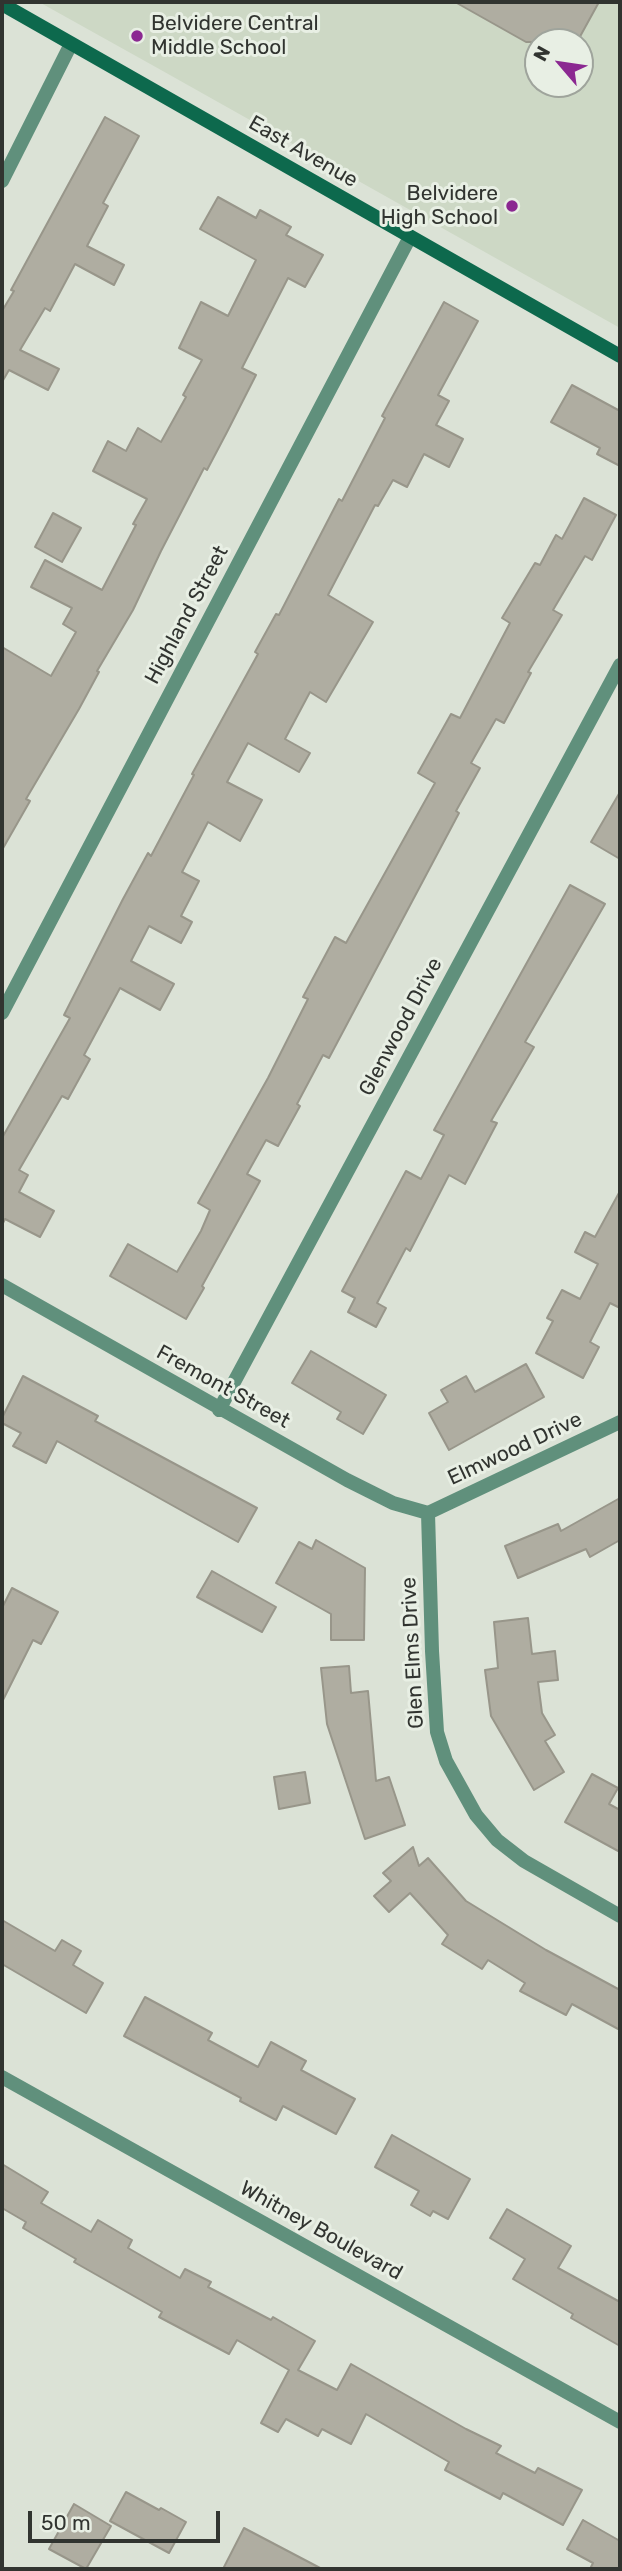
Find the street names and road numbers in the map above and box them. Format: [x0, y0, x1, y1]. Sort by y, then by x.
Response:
street label: East Avenue [244, 111, 362, 193]
street label: Highland Street [140, 541, 234, 689]
street label: Glenwood Drive [354, 954, 448, 1100]
street label: Fremont Street [152, 1340, 294, 1434]
street label: Elmwood Drive [444, 1407, 586, 1491]
street label: Glen Elms Drive [396, 1576, 430, 1730]
street label: Whitney Boulevard [235, 2176, 407, 2286]

